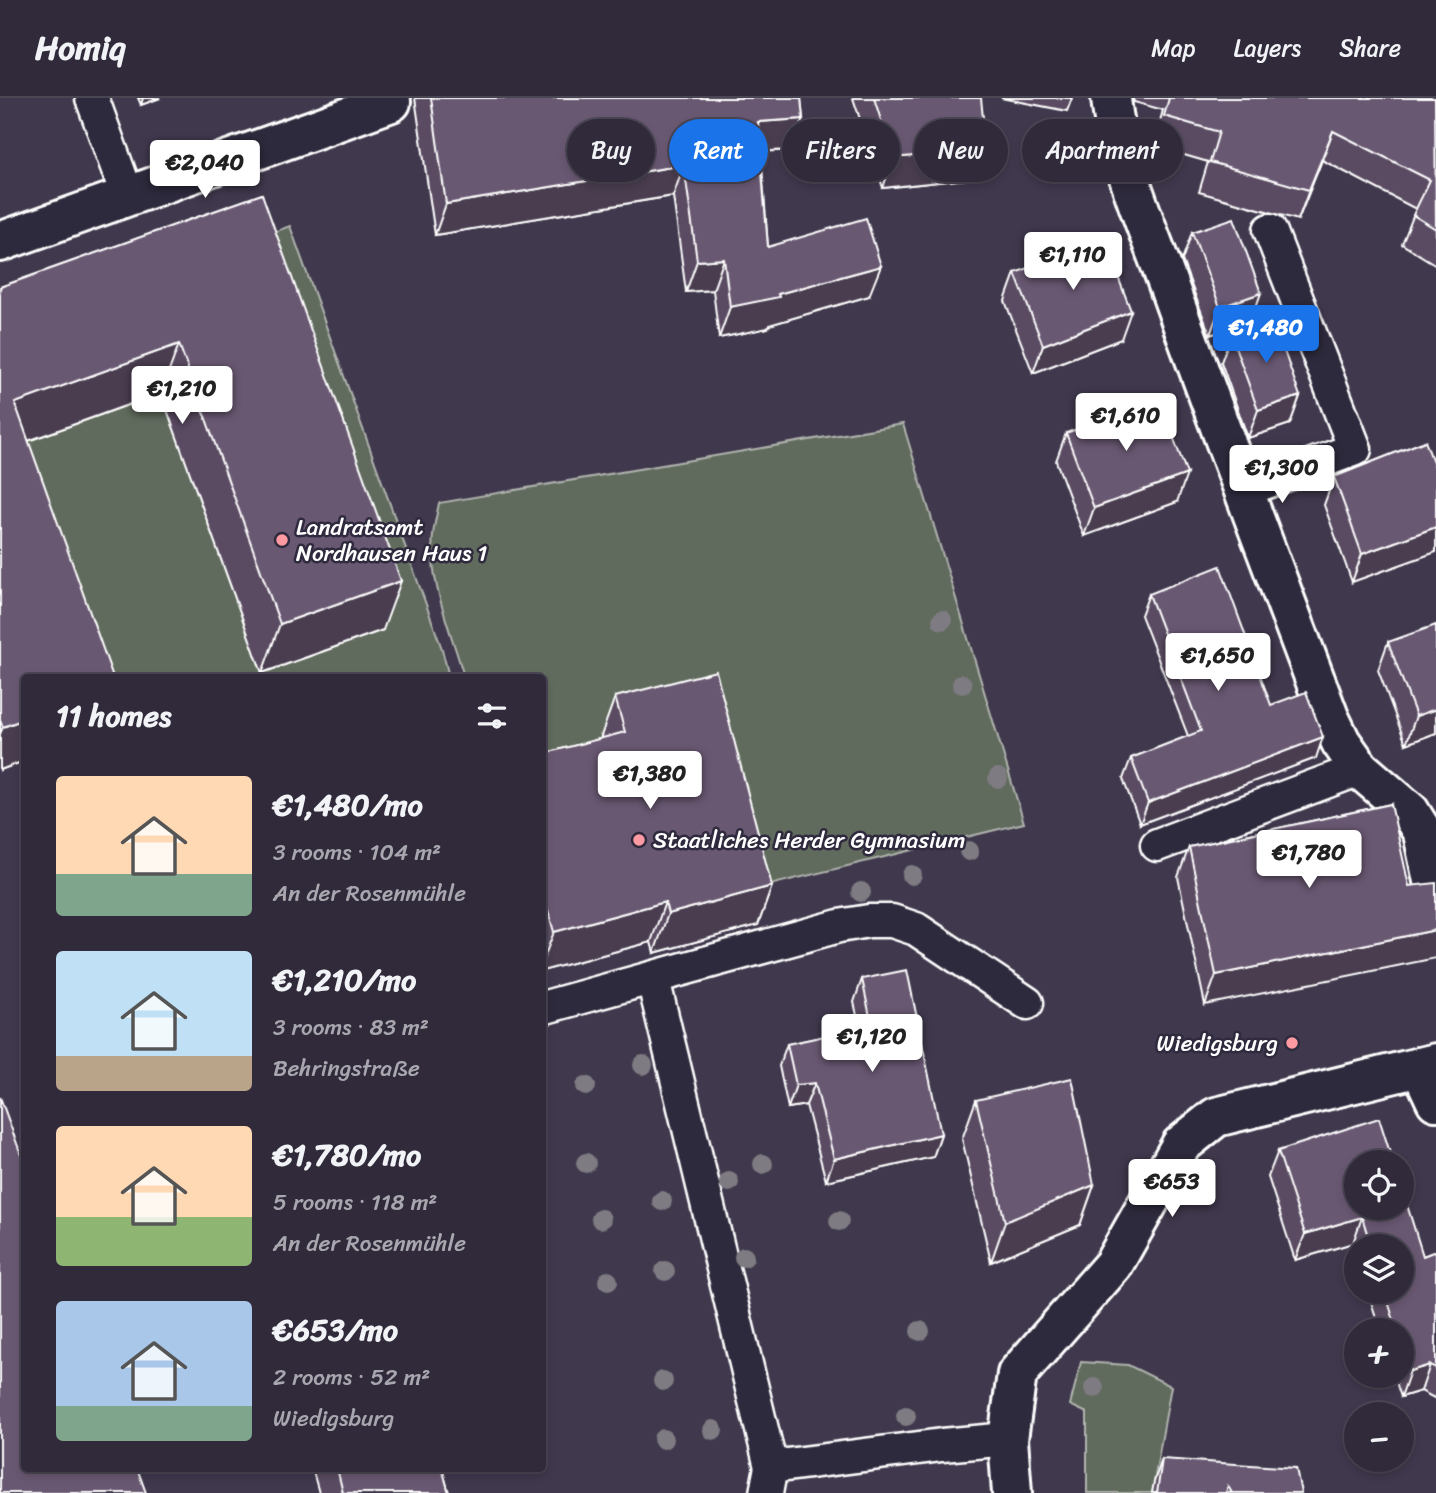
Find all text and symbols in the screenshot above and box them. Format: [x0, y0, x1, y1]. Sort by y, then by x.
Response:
text: Homiq [35, 19, 126, 77]
text: Map [1151, 27, 1196, 69]
text: Layers [1234, 27, 1301, 69]
text: Share [1339, 27, 1401, 69]
chip: Buy [567, 119, 655, 182]
chip: Rent [669, 119, 768, 182]
chip: Filters [782, 119, 900, 182]
chip: New [914, 119, 1008, 182]
chip: Apartment [1022, 119, 1183, 182]
pin: €2,040 [148, 140, 262, 200]
text: €2,040 [166, 142, 244, 183]
pin: €1,110 [1016, 232, 1130, 292]
text: €1,110 [1040, 234, 1106, 275]
pin: €1,480 [1209, 306, 1323, 365]
text: €1,480 [1229, 307, 1303, 348]
pin: €1,210 [125, 366, 239, 426]
text: €1,210 [148, 368, 217, 409]
pin: €1,610 [1069, 394, 1183, 453]
text: €1,610 [1092, 395, 1160, 436]
pin: €1,300 [1225, 446, 1339, 505]
text: €1,300 [1245, 447, 1319, 488]
place label: Landratsamt Nordhausen Haus 1 [296, 507, 487, 574]
marker: Landratsamt Nordhausen Haus 1 [274, 532, 290, 548]
pin: €1,650 [1161, 634, 1275, 693]
text: €1,650 [1182, 635, 1254, 676]
text: 11 homes [56, 689, 171, 743]
icon: filters [473, 697, 511, 735]
pin: €1,380 [593, 752, 707, 811]
text: €1,380 [614, 753, 686, 794]
text: €1,480/mo [273, 778, 423, 832]
icon: home [112, 804, 196, 888]
place label: Staatliches Herder Gymnasium [653, 820, 965, 861]
pin: €1,780 [1252, 830, 1366, 890]
text: 3 rooms · 104 m² [273, 832, 441, 873]
marker: Staatliches Herder Gymnasium [631, 832, 647, 848]
text: €1,780 [1273, 832, 1345, 873]
text: An der Rosenmühle [273, 873, 466, 914]
text: €1,210/mo [273, 953, 416, 1007]
icon: home [112, 979, 196, 1063]
text: 3 rooms · 83 m² [273, 1007, 429, 1048]
pin: €1,120 [815, 1014, 929, 1074]
text: €1,120 [838, 1016, 907, 1057]
place label: Wiedigsburg [1157, 1023, 1278, 1064]
marker: Wiedigsburg [1284, 1035, 1300, 1051]
text: Behringstraße [273, 1048, 420, 1089]
text: €1,780/mo [273, 1128, 421, 1182]
map controls [1344, 1150, 1414, 1472]
button: locate [1344, 1150, 1414, 1220]
icon: home [112, 1154, 196, 1238]
pin: €653 [1131, 1160, 1213, 1219]
text: €653 [1144, 1161, 1200, 1202]
text: 5 rooms · 118 m² [273, 1182, 437, 1223]
text: An der Rosenmühle [273, 1223, 466, 1264]
button: layers [1344, 1234, 1414, 1304]
text: €653/mo [273, 1303, 398, 1357]
button: + [1344, 1318, 1414, 1388]
icon: home [112, 1329, 196, 1413]
text: 2 rooms · 52 m² [273, 1357, 430, 1398]
text: Wiedigsburg [273, 1398, 394, 1439]
button: − [1344, 1402, 1414, 1472]

